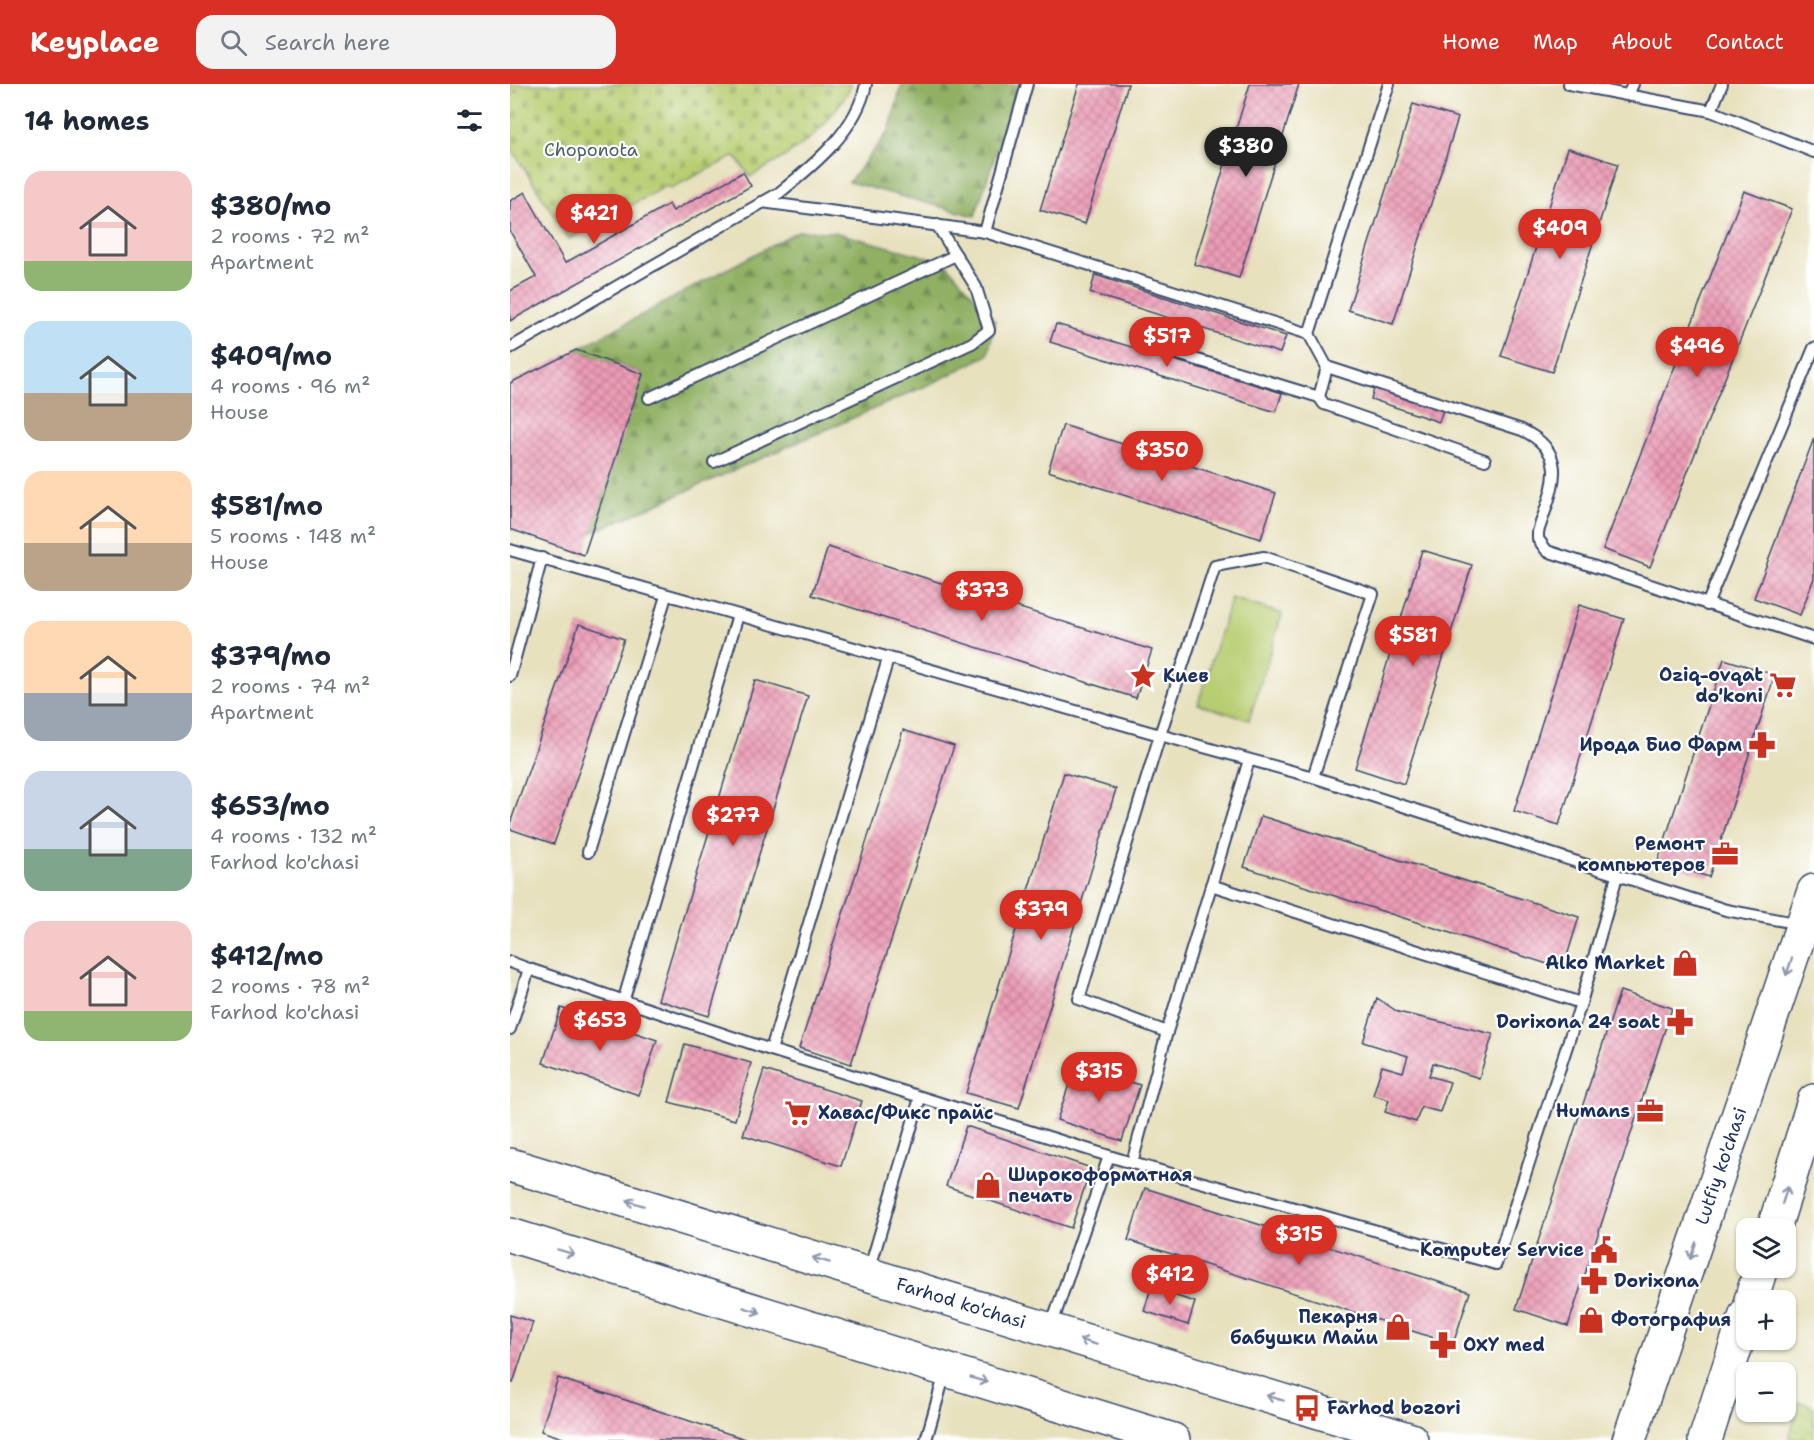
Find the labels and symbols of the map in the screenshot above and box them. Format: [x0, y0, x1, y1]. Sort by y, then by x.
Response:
pin: $380 [1210, 127, 1282, 178]
park label: Choponota [544, 138, 638, 162]
pin: $421 [558, 194, 630, 245]
pin: $409 [1524, 209, 1596, 260]
pin: $517 [1131, 317, 1203, 368]
pin: $496 [1661, 327, 1733, 378]
pin: $350 [1126, 431, 1198, 482]
pin: $373 [946, 571, 1018, 622]
pin: $581 [1377, 616, 1449, 667]
place icon: Киев [1128, 661, 1158, 691]
place label: Oziq-ovqat do'koni [1659, 663, 1763, 708]
place label: Киев [1163, 664, 1209, 688]
supermarket icon: Oziq-ovqat do'koni [1768, 670, 1798, 700]
pharmacy icon: Ирода Био Фарм [1747, 730, 1777, 760]
place label: Ирода Био Фарм [1579, 733, 1742, 757]
pin: $277 [697, 796, 769, 847]
place label: Ремонт компьютеров [1577, 832, 1705, 877]
office icon: Ремонт компьютеров [1710, 839, 1740, 869]
pin: $379 [1005, 890, 1077, 941]
shop icon: Alko Market [1670, 948, 1700, 978]
place label: Alko Market [1545, 951, 1665, 975]
one-way arrow [1782, 957, 1793, 976]
pin: $653 [564, 1001, 636, 1052]
pharmacy icon: Dorixona 24 soat [1665, 1007, 1695, 1037]
place label: Dorixona 24 soat [1496, 1010, 1660, 1034]
pin: $315 [1063, 1052, 1135, 1103]
office icon: Humans [1635, 1096, 1665, 1126]
supermarket icon: Хавас/Фикс прайс [783, 1098, 813, 1128]
place label: Humans [1556, 1099, 1630, 1123]
place label: Хавас/Фикс прайс [818, 1101, 994, 1125]
street label: Lutfiy ko'chasi [1690, 1104, 1752, 1228]
place label: Широкоформатная печать [1008, 1163, 1192, 1208]
shop icon: Широкоформатная печать [973, 1170, 1003, 1200]
one-way arrow [1780, 1186, 1791, 1205]
one-way arrow [626, 1197, 645, 1208]
pin: $315 [1263, 1215, 1335, 1266]
public building icon: Komputer Service [1589, 1235, 1619, 1265]
place label: Komputer Service [1420, 1238, 1584, 1262]
one-way arrow [1686, 1241, 1697, 1260]
one-way arrow [556, 1247, 575, 1258]
one-way arrow [812, 1254, 831, 1265]
pin: $412 [1134, 1255, 1206, 1306]
pharmacy icon: Dorixona [1579, 1266, 1609, 1296]
place label: Dorixona [1614, 1269, 1700, 1293]
street label: Farhod ko'chasi [893, 1272, 1029, 1334]
one-way arrow [742, 1305, 761, 1316]
place label: Пекарня бабушки Майи [1230, 1305, 1378, 1350]
shop icon: Фотография [1576, 1305, 1606, 1335]
place label: Фотография [1611, 1308, 1731, 1332]
shop icon: Пекарня бабушки Майи [1383, 1312, 1413, 1342]
pharmacy icon: OXY med [1428, 1330, 1458, 1360]
place label: OXY med [1463, 1333, 1545, 1357]
one-way arrow [1079, 1336, 1098, 1347]
one-way arrow [969, 1375, 988, 1386]
one-way arrow [1266, 1392, 1285, 1403]
bus stop icon: Farhod bozori [1292, 1393, 1322, 1423]
place label: Farhod bozori [1327, 1396, 1461, 1420]

